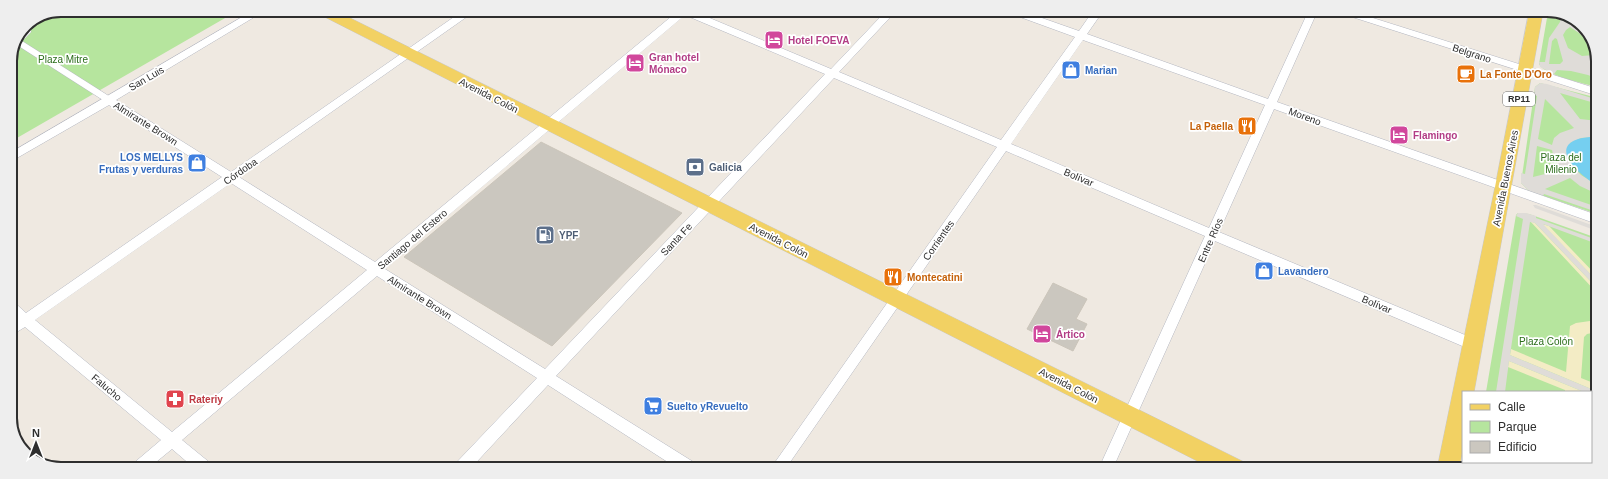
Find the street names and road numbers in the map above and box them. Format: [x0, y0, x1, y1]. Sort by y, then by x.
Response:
street label: Belgrano [1451, 42, 1493, 65]
street label: San Luis [127, 64, 166, 93]
street label: Avenida Colón [457, 76, 520, 115]
road number: RP11 [1503, 92, 1535, 106]
street label: Almirante Brown [112, 99, 180, 148]
street label: Moreno [1287, 106, 1323, 128]
street label: Avenida Buenos Aires [1491, 129, 1520, 227]
street label: Córdoba [221, 156, 260, 187]
street label: Bolívar [1062, 166, 1096, 189]
street label: Santiago del Estero [375, 207, 450, 272]
street label: Entre Ríos [1196, 216, 1225, 264]
street label: Corrientes [921, 218, 956, 262]
street label: Santa Fe [659, 220, 695, 258]
street label: Avenida Colón [747, 221, 810, 260]
street label: Almirante Brown [386, 273, 454, 322]
street label: Bolívar [1360, 293, 1394, 316]
street label: Avenida Colón [1037, 366, 1100, 405]
street label: Falucho [90, 372, 124, 403]

